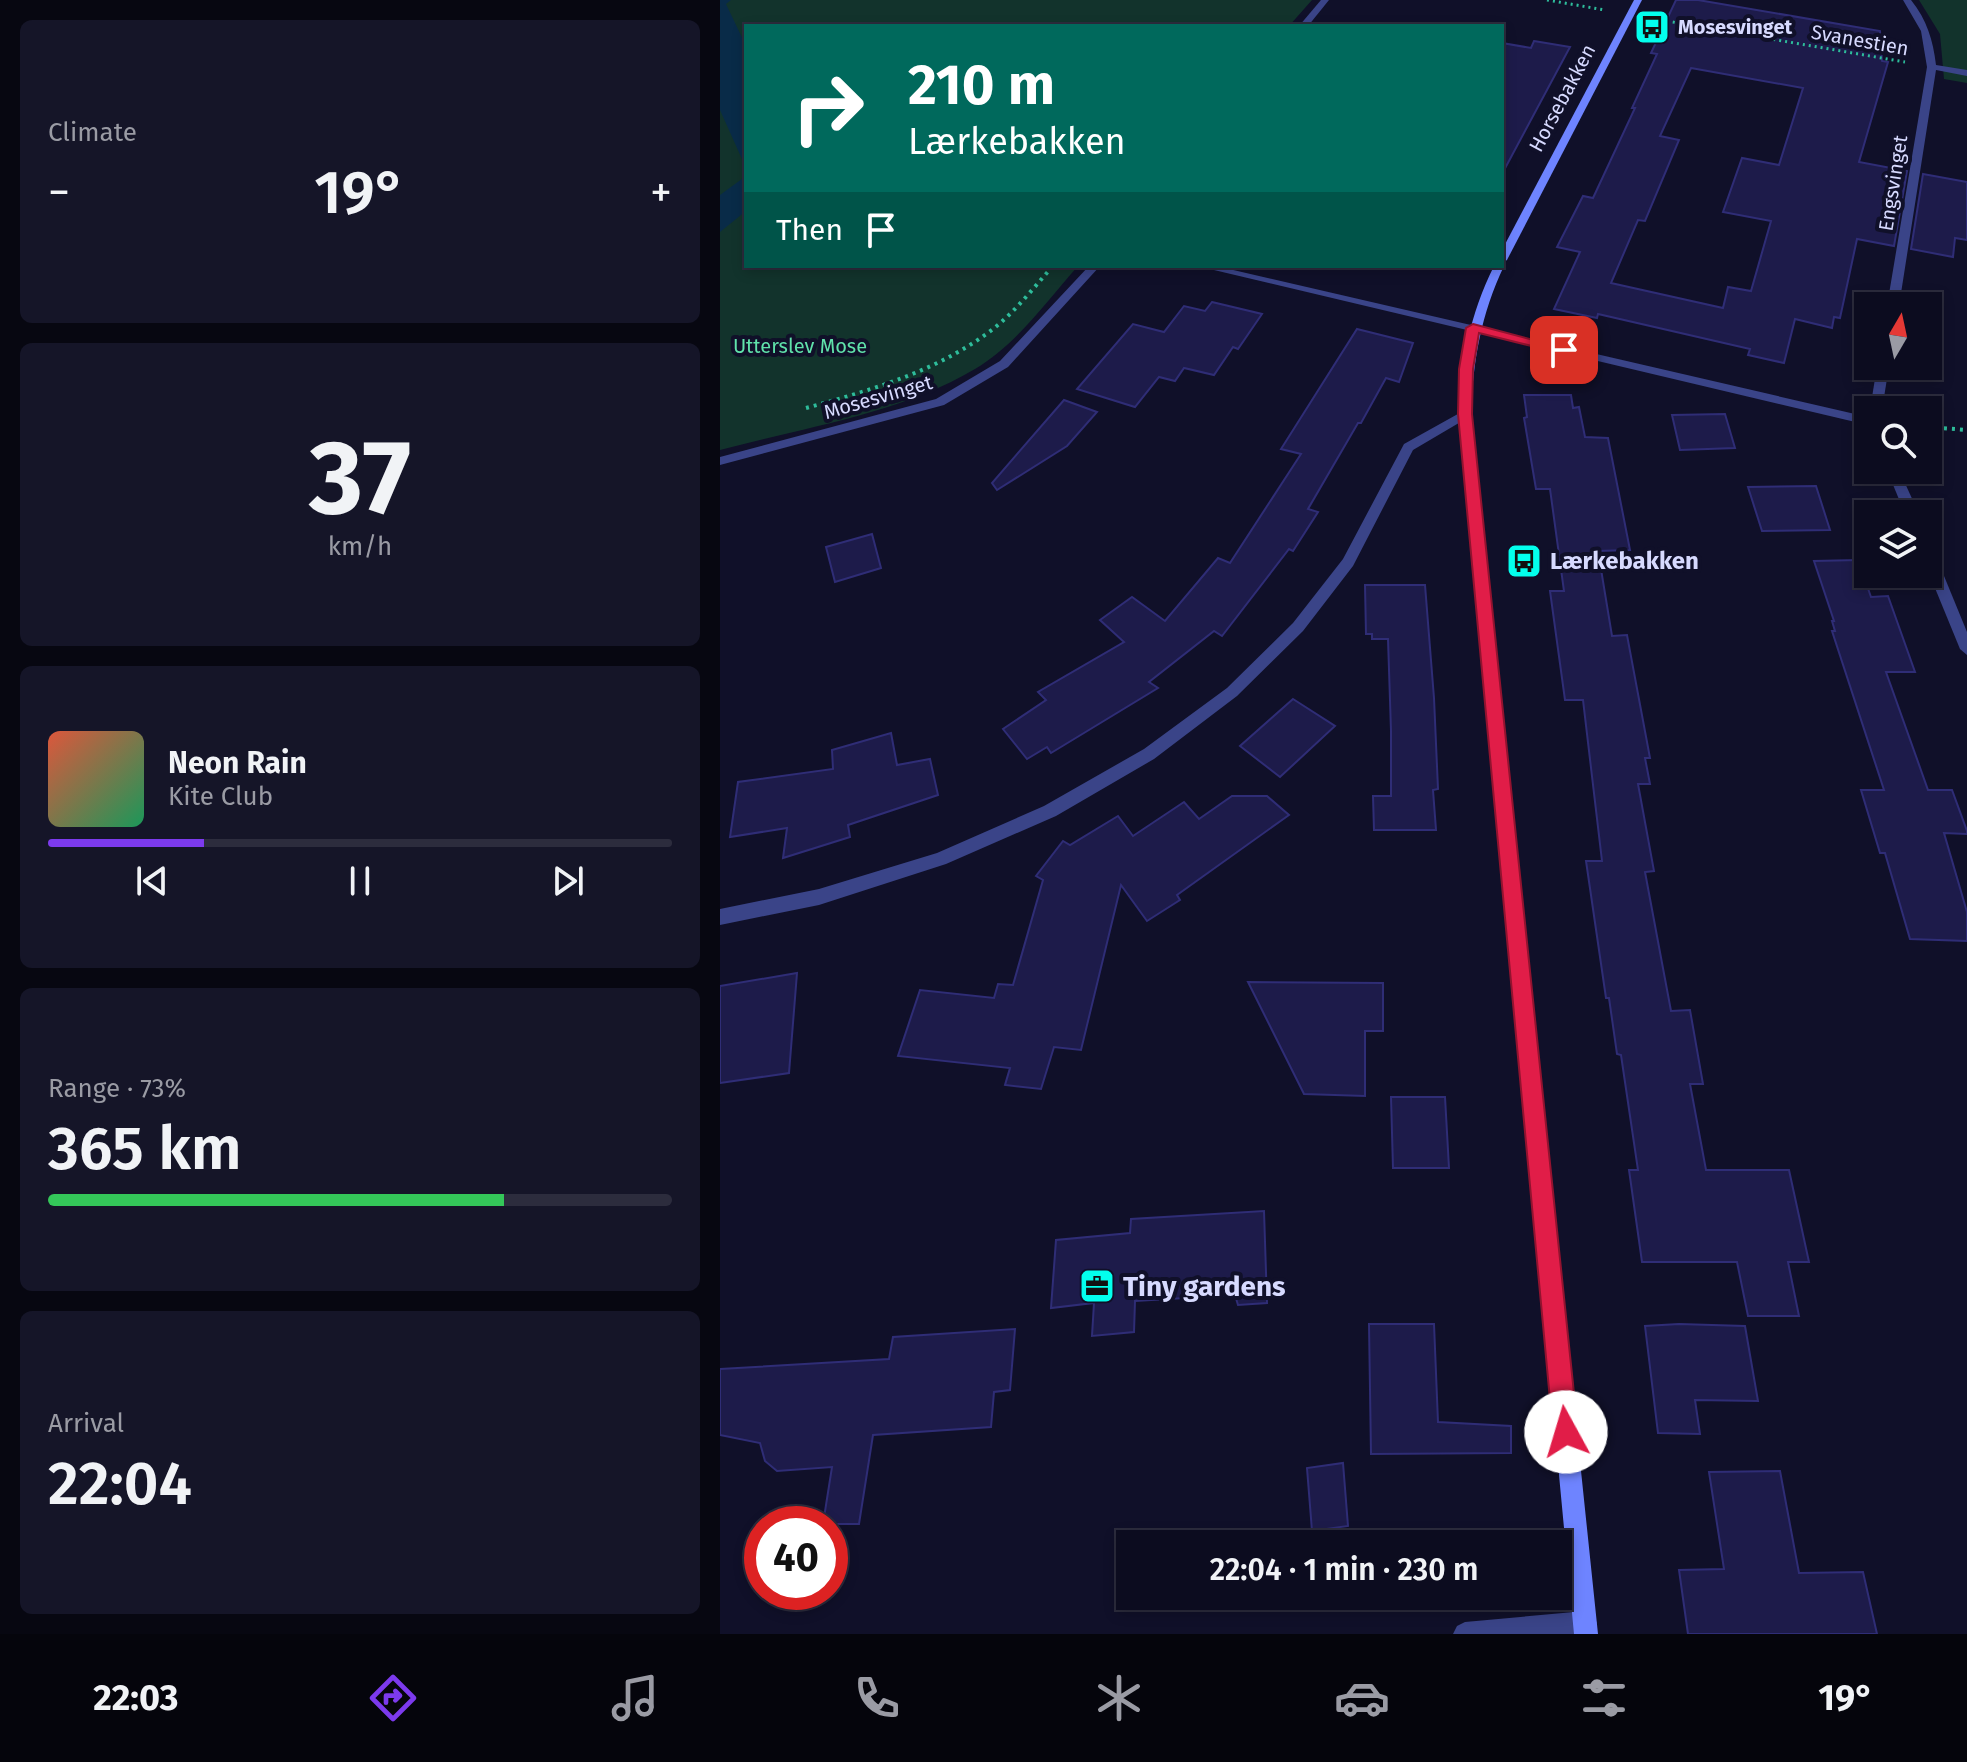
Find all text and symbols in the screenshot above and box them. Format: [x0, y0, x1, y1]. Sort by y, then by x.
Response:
bus stop icon: Mosesvinget [1633, 8, 1671, 46]
place label: Mosesvinget [1678, 15, 1792, 39]
street label: Svanestien [1809, 20, 1911, 60]
street label: Horsebakken [1524, 40, 1600, 156]
text: 210 m [908, 52, 1055, 119]
icon: right [776, 56, 880, 160]
text: Climate [48, 117, 137, 148]
text: Lærkebakken [908, 120, 1126, 164]
street label: Engsvinget [1874, 133, 1913, 233]
text: 19° [314, 157, 406, 229]
text: − [48, 166, 70, 219]
text: + [650, 166, 672, 219]
icon: arrive [859, 208, 903, 252]
text: Then [776, 212, 843, 248]
north arrow [1854, 292, 1942, 380]
map controls [1854, 292, 1942, 588]
pin [1530, 316, 1598, 384]
icon: arrive [1542, 328, 1586, 372]
park label: Utterslev Mose [733, 334, 867, 358]
street label: Mosesvinget [821, 370, 936, 424]
button: search [1854, 396, 1942, 484]
text: 37 [309, 416, 411, 541]
button: layers [1854, 500, 1942, 588]
text: km/h [328, 531, 392, 562]
bus stop icon: Lærkebakken [1505, 542, 1543, 580]
place label: Lærkebakken [1550, 547, 1699, 575]
text: Neon Rain [168, 745, 307, 781]
text: Kite Club [168, 781, 273, 812]
icon: previous [130, 859, 174, 903]
icon: pause [338, 859, 382, 903]
icon: next [546, 859, 590, 903]
text: Range · 73% [48, 1073, 186, 1104]
text: 365 km [48, 1113, 242, 1185]
office icon: Tiny gardens [1078, 1267, 1116, 1305]
place label: Tiny gardens [1123, 1270, 1286, 1303]
position arrow [1524, 1390, 1608, 1474]
text: Arrival [48, 1408, 124, 1439]
text: 22:04 [48, 1448, 192, 1520]
speed limit sign: 40 [744, 1506, 848, 1610]
text: 22:04 · 1 min · 230 m [1210, 1552, 1478, 1588]
icon: directions [365, 1670, 421, 1726]
icon: music [607, 1670, 663, 1726]
icon: phone [849, 1670, 905, 1726]
icon: climate [1091, 1670, 1147, 1726]
icon: car [1334, 1670, 1390, 1726]
icon: filters [1576, 1670, 1632, 1726]
text: 22:03 [93, 1676, 178, 1720]
text: 19° [1818, 1676, 1874, 1720]

